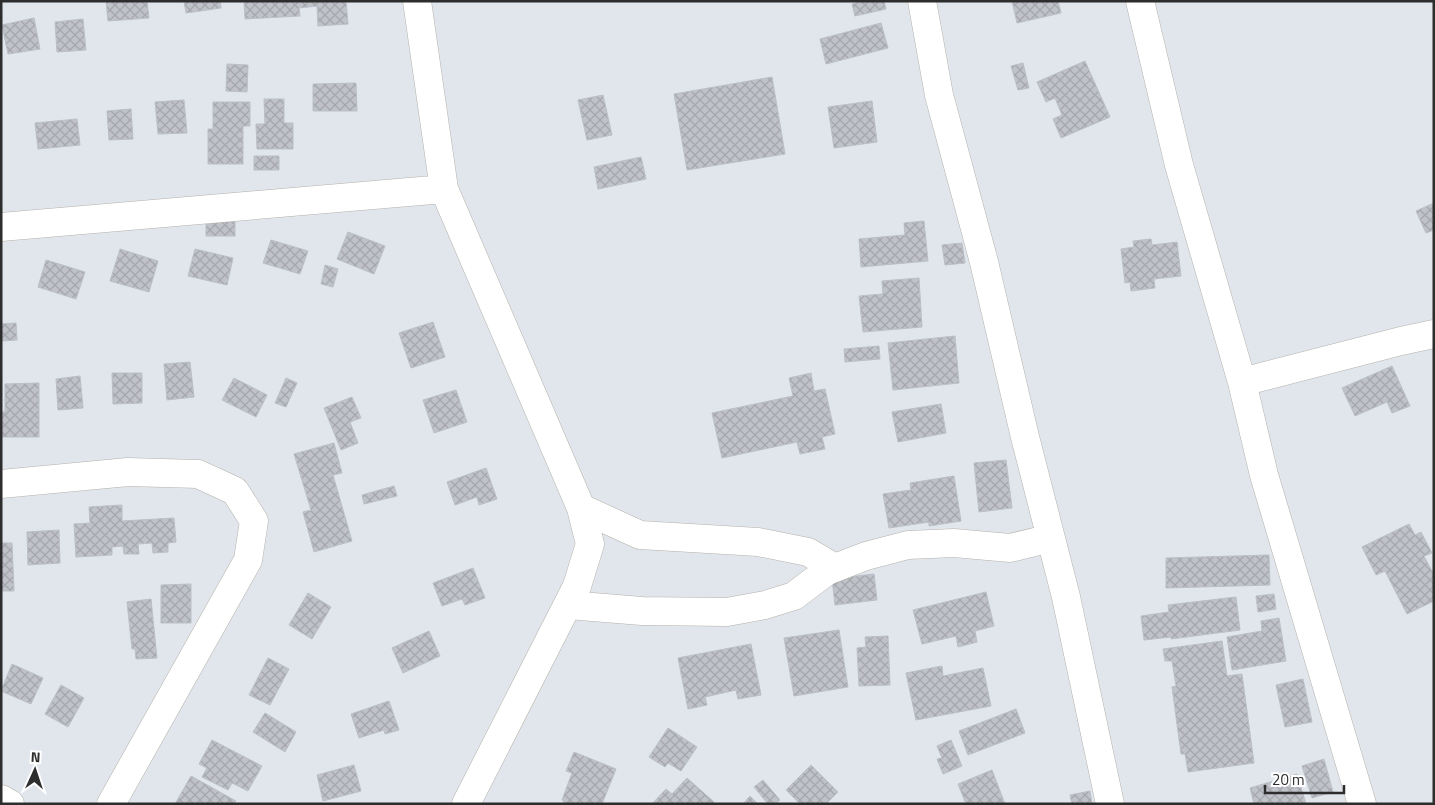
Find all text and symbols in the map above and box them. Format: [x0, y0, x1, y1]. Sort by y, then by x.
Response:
north arrow [10, 745, 60, 795]
text: N [30, 746, 41, 767]
scale bar [1265, 762, 1344, 794]
text: 20 m [1272, 768, 1305, 791]

